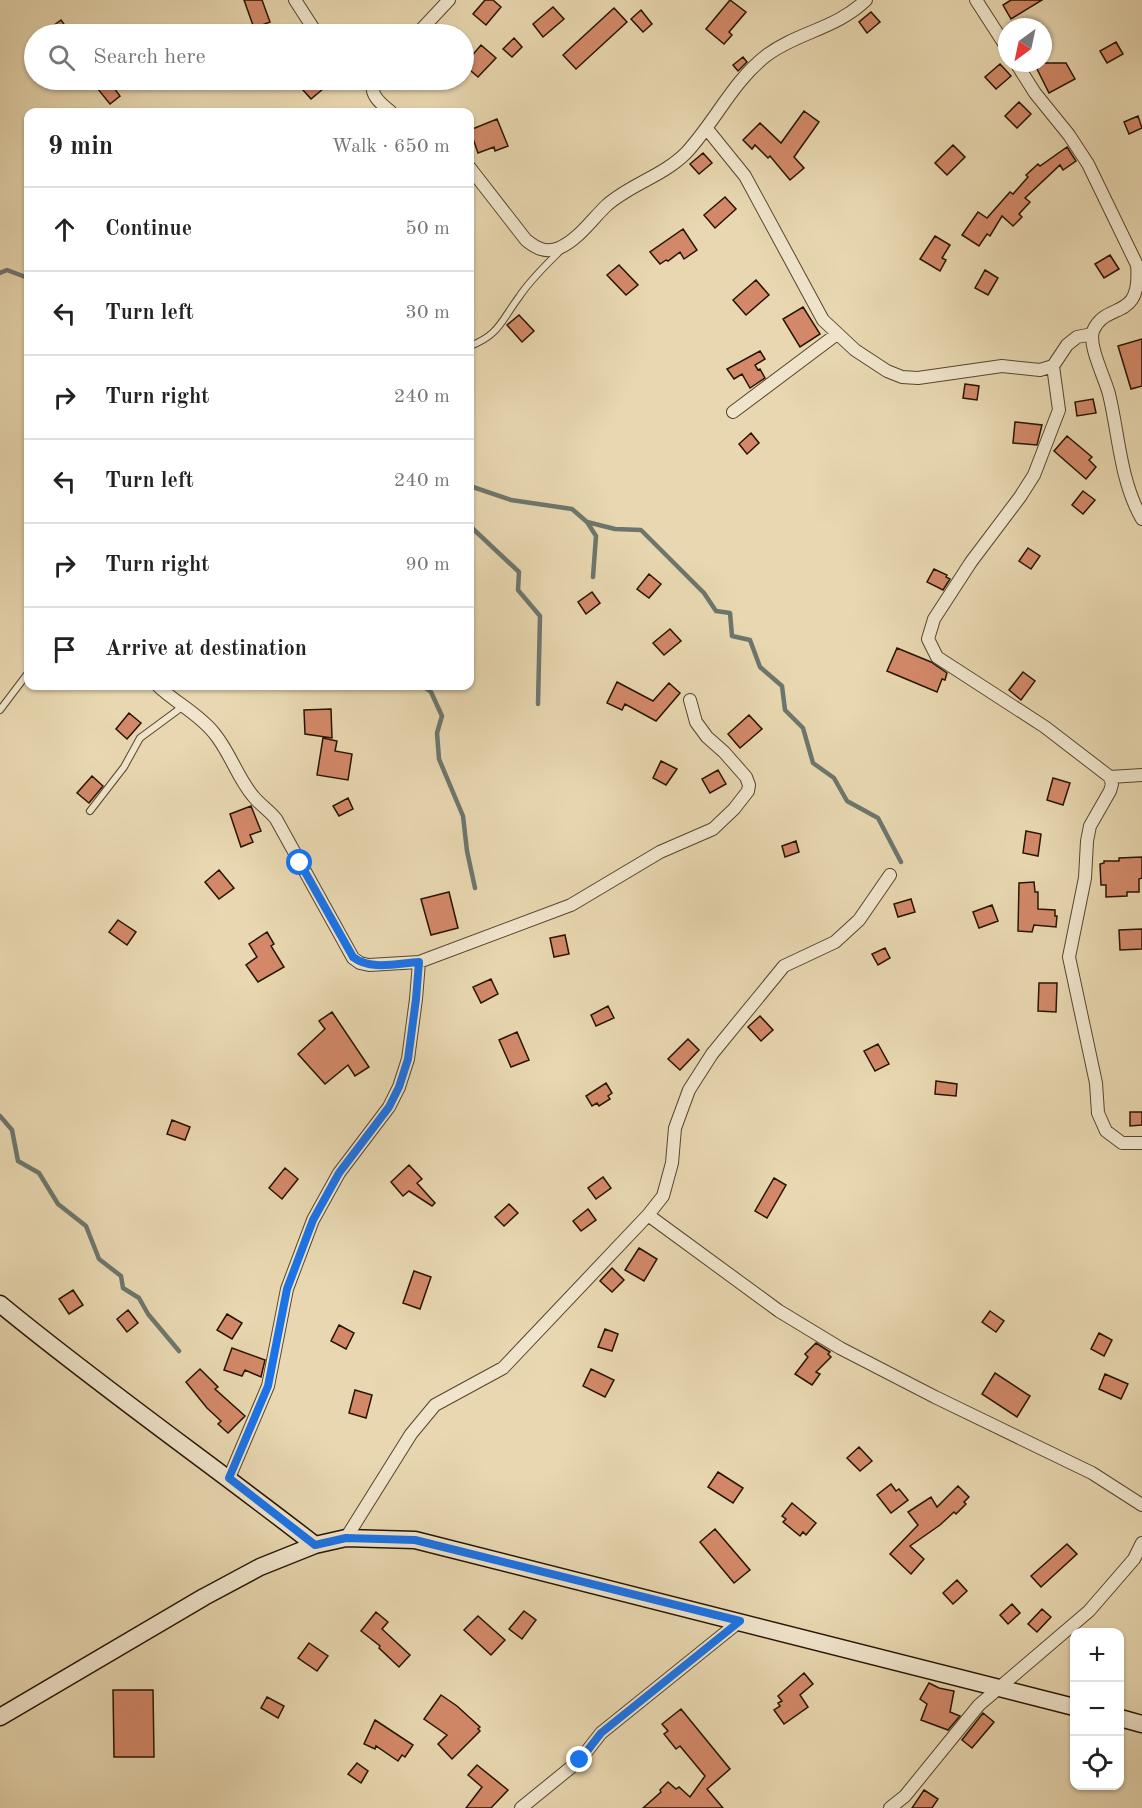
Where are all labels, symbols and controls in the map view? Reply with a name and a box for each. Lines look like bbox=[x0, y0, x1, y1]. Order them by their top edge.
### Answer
north arrow bbox=[998, 18, 1052, 72]
search box bbox=[24, 24, 474, 90]
icon: search bbox=[45, 41, 78, 74]
text: Search here bbox=[93, 46, 206, 68]
text: 9 min bbox=[48, 134, 113, 160]
text: Walk · 650 m bbox=[331, 137, 450, 157]
icon: ahead bbox=[48, 213, 81, 246]
text: Continue bbox=[105, 218, 192, 240]
text: 50 m bbox=[405, 219, 450, 239]
icon: left bbox=[48, 297, 81, 330]
text: Turn left bbox=[105, 302, 194, 324]
text: 30 m bbox=[405, 303, 450, 323]
icon: right bbox=[48, 381, 81, 414]
text: Turn right bbox=[105, 386, 209, 408]
text: 240 m bbox=[394, 387, 450, 407]
icon: left bbox=[48, 465, 81, 498]
text: Turn left bbox=[105, 470, 194, 492]
text: 240 m bbox=[394, 471, 450, 491]
icon: right bbox=[48, 549, 81, 582]
text: Turn right bbox=[105, 554, 209, 576]
text: 90 m bbox=[405, 555, 450, 575]
icon: arrive bbox=[48, 633, 81, 666]
text: Arrive at destination bbox=[105, 638, 307, 660]
route start bbox=[286, 849, 312, 875]
map controls bbox=[1070, 1628, 1124, 1790]
button: + bbox=[1070, 1628, 1124, 1682]
button: − bbox=[1070, 1682, 1124, 1736]
button: locate bbox=[1070, 1736, 1124, 1790]
route end bbox=[566, 1746, 592, 1772]

